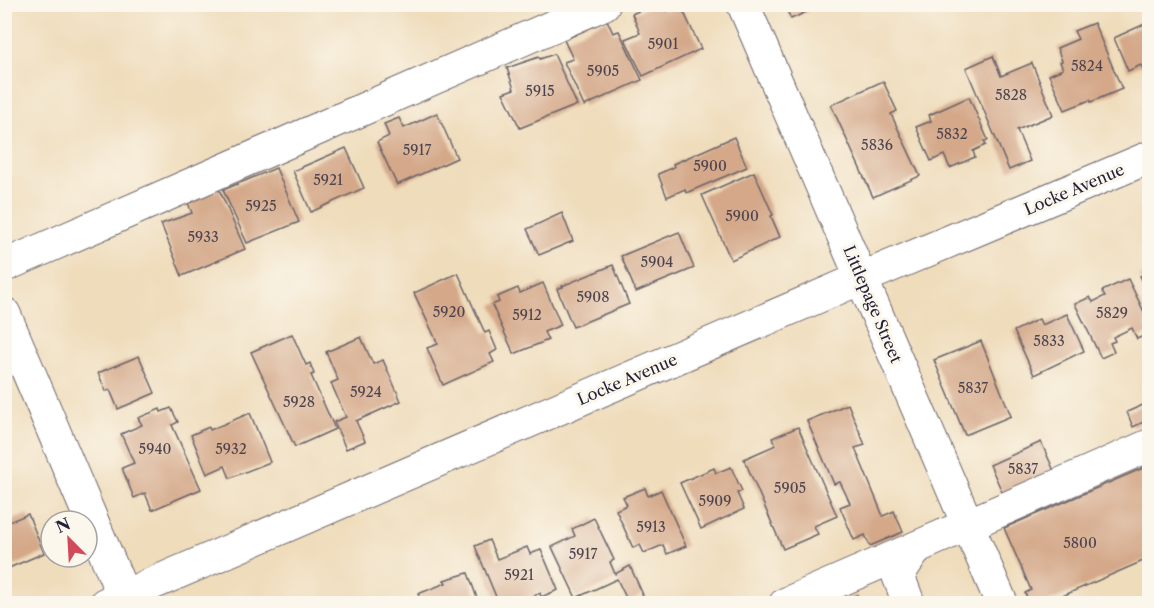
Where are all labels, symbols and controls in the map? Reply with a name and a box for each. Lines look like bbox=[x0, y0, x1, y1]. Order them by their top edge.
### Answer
house number: 5901 bbox=[648, 35, 678, 53]
house number: 5824 bbox=[1071, 57, 1103, 75]
house number: 5905 bbox=[587, 62, 619, 80]
house number: 5915 bbox=[525, 82, 555, 100]
house number: 5828 bbox=[995, 86, 1027, 104]
house number: 5832 bbox=[936, 125, 968, 143]
house number: 5836 bbox=[861, 136, 893, 154]
house number: 5917 bbox=[403, 141, 431, 159]
house number: 5900 bbox=[693, 157, 727, 175]
street label: Locke Avenue bbox=[1021, 159, 1127, 219]
house number: 5921 bbox=[313, 171, 343, 189]
house number: 5925 bbox=[245, 197, 277, 215]
house number: 5900 bbox=[725, 207, 759, 225]
house number: 5933 bbox=[187, 228, 219, 246]
street label: Littlepage Street bbox=[839, 242, 907, 366]
house number: 5904 bbox=[641, 253, 673, 271]
house number: 5908 bbox=[577, 288, 609, 306]
house number: 5920 bbox=[433, 303, 465, 321]
house number: 5829 bbox=[1096, 304, 1128, 322]
house number: 5912 bbox=[512, 306, 542, 324]
house number: 5833 bbox=[1033, 332, 1065, 350]
street label: Locke Avenue bbox=[574, 349, 680, 409]
house number: 5837 bbox=[958, 379, 988, 397]
house number: 5924 bbox=[350, 383, 382, 401]
house number: 5928 bbox=[283, 393, 315, 411]
house number: 5940 bbox=[139, 440, 172, 458]
house number: 5932 bbox=[215, 440, 247, 458]
house number: 5837 bbox=[1008, 460, 1038, 478]
house number: 5905 bbox=[774, 479, 806, 497]
house number: 5909 bbox=[699, 492, 731, 510]
north arrow bbox=[39, 509, 99, 569]
text: N bbox=[52, 513, 73, 537]
house number: 5913 bbox=[636, 518, 666, 536]
house number: 5800 bbox=[1063, 534, 1097, 552]
house number: 5917 bbox=[569, 545, 597, 563]
house number: 5921 bbox=[504, 566, 534, 584]

